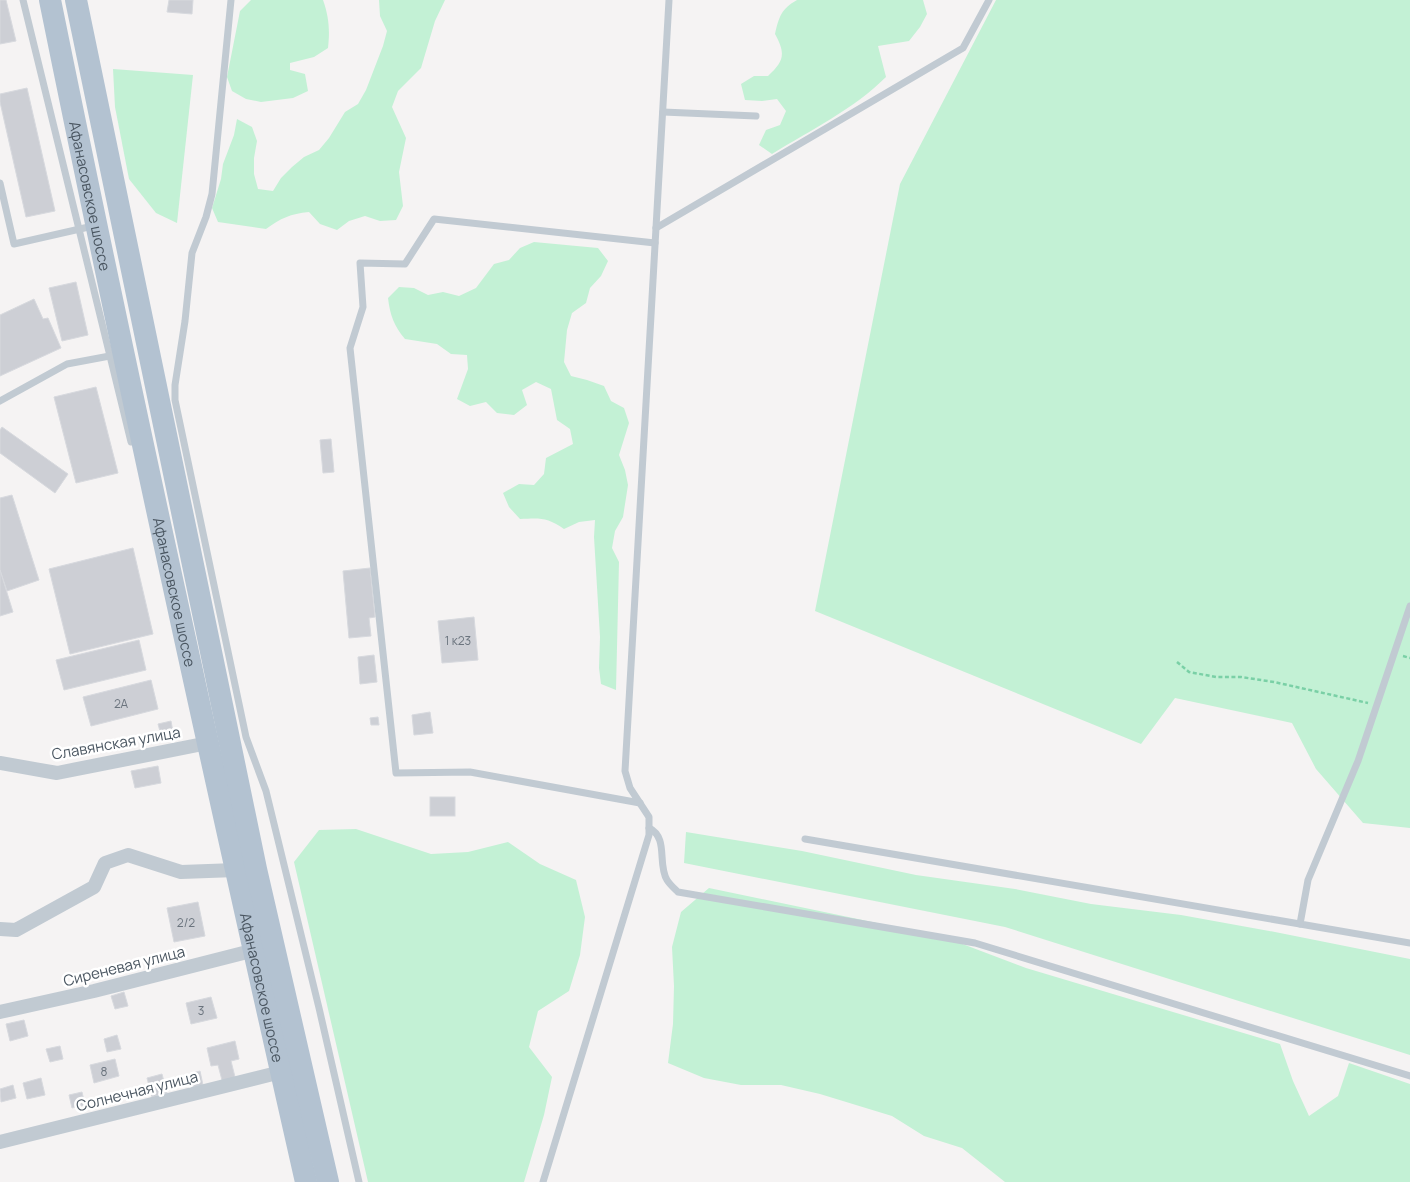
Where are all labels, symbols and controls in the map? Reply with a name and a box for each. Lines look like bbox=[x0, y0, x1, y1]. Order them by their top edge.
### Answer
street label: Афанасовское шоссе bbox=[64, 119, 116, 273]
street label: Афанасовское шоссе bbox=[148, 515, 201, 669]
house number: 1 к23 bbox=[445, 632, 471, 649]
house number: 2А bbox=[114, 695, 128, 712]
street label: Славянская улица bbox=[50, 721, 182, 765]
street label: Афанасовское шоссе bbox=[235, 911, 289, 1064]
house number: 2/2 bbox=[177, 914, 195, 931]
street label: Сиреневая улица bbox=[61, 941, 187, 991]
house number: 3 bbox=[198, 1002, 204, 1019]
house number: 8 bbox=[101, 1063, 108, 1080]
street label: Солнечная улица bbox=[74, 1066, 200, 1116]

